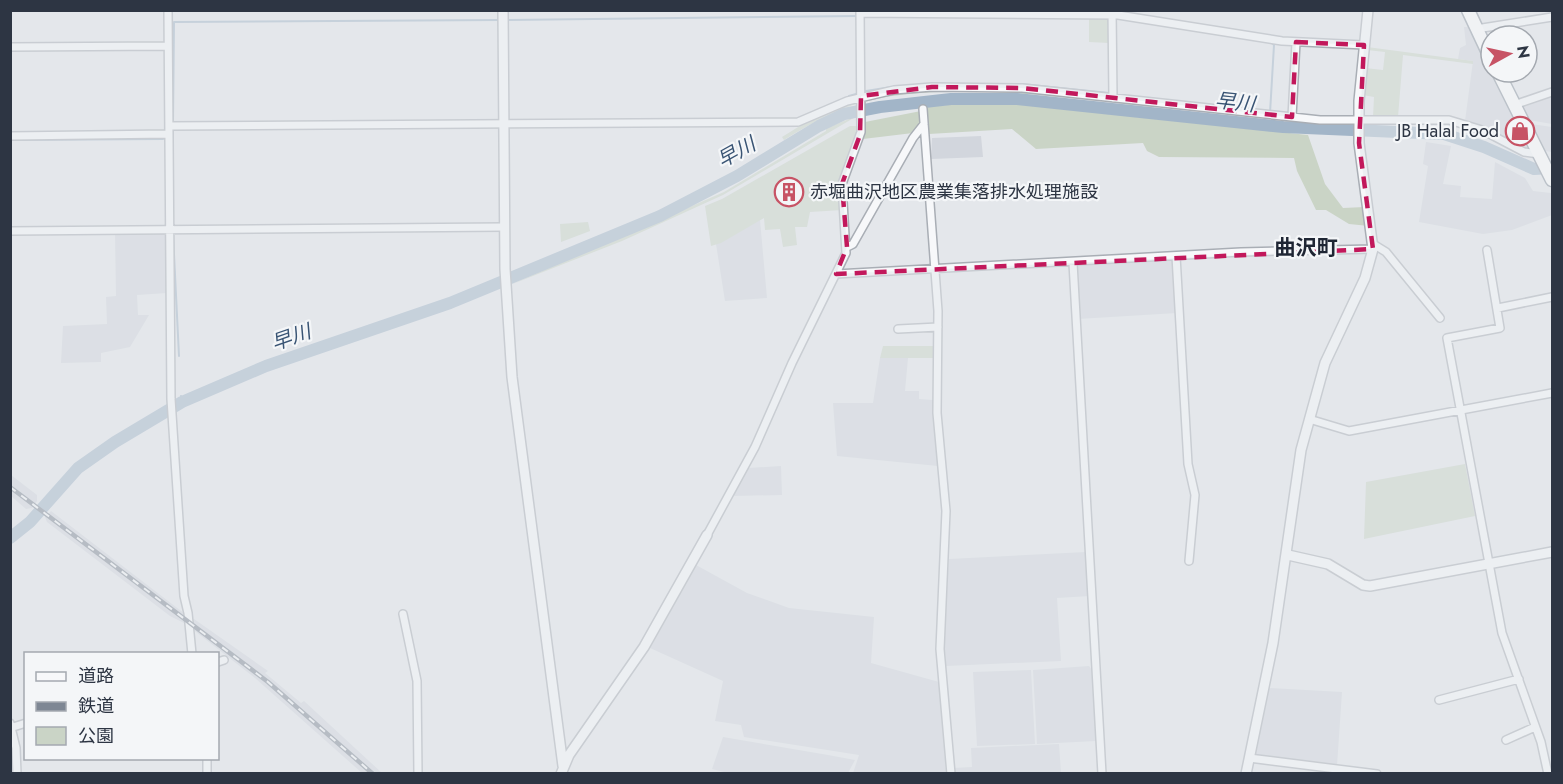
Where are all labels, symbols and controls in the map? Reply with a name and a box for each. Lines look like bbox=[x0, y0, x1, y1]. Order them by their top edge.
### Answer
north arrow bbox=[1479, 24, 1539, 84]
text: N bbox=[1511, 44, 1536, 60]
water label: 早川 bbox=[1214, 86, 1258, 119]
shop icon: JB Halal Food bbox=[1504, 115, 1536, 147]
place label: JB Halal Food bbox=[1395, 118, 1499, 144]
water label: 早川 bbox=[712, 129, 763, 175]
building icon: 赤堀曲沢地区農業集落排水処理施設 bbox=[773, 176, 805, 208]
place label: 赤堀曲沢地区農業集落排水処理施設 bbox=[810, 179, 1098, 205]
district label: 曲沢町 bbox=[1275, 233, 1338, 263]
water label: 早川 bbox=[268, 317, 317, 358]
legend bbox=[24, 652, 219, 760]
text: 道路 bbox=[78, 663, 114, 689]
text: 鉄道 bbox=[78, 693, 114, 719]
text: 公園 bbox=[78, 723, 114, 749]

